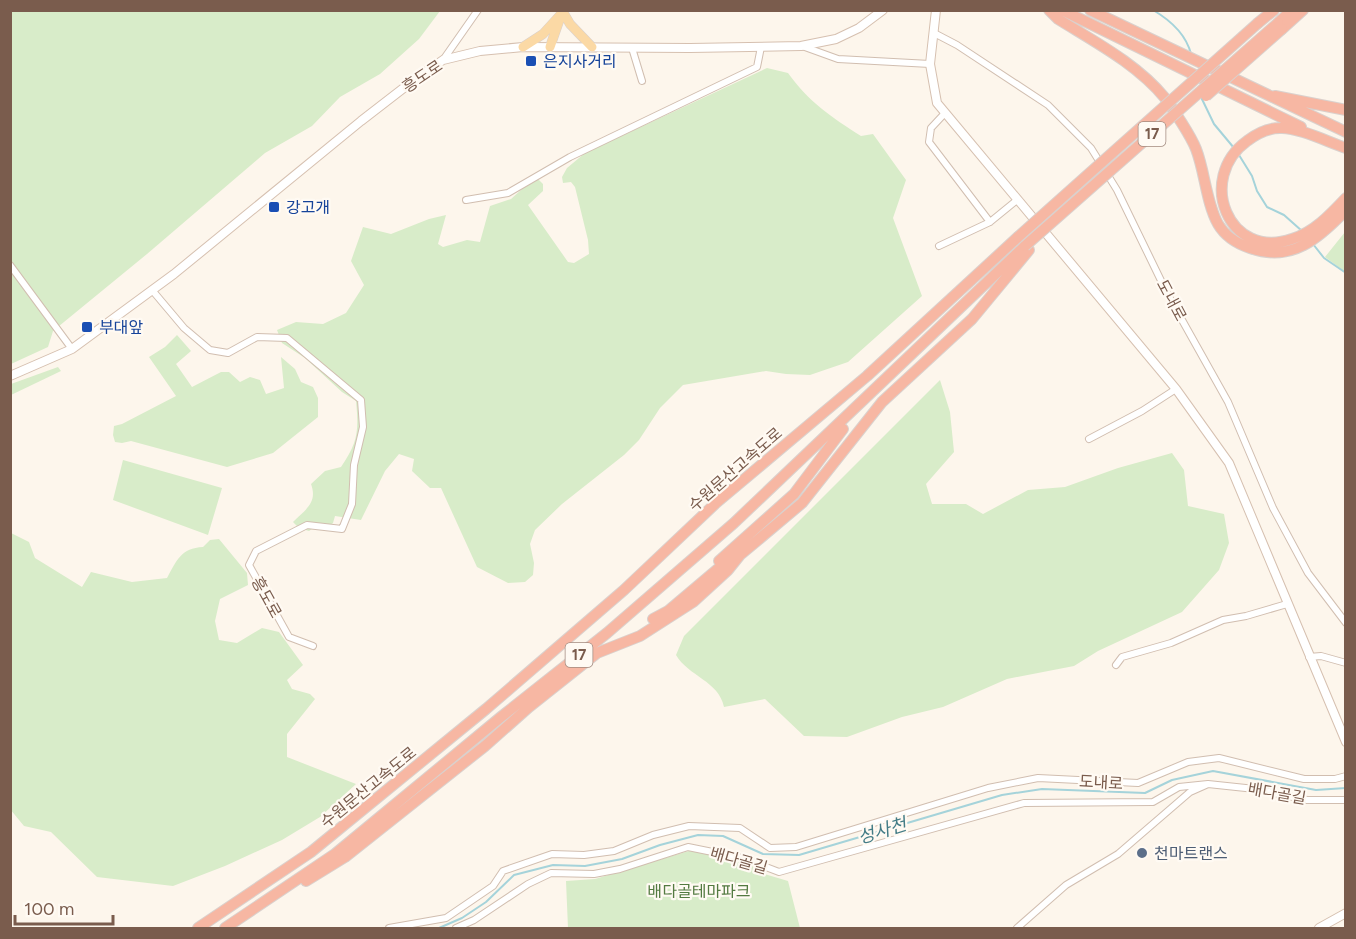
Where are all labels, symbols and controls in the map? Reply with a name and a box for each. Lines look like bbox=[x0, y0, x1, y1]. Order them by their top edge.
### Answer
place label: 은지사거리 bbox=[543, 52, 617, 71]
marker: 은지사거리 bbox=[524, 54, 538, 68]
street label: 흥도로 bbox=[399, 56, 446, 97]
road number: 17 bbox=[1138, 122, 1166, 146]
place label: 강고개 bbox=[286, 198, 330, 217]
marker: 강고개 bbox=[267, 200, 281, 214]
street label: 도내로 bbox=[1153, 276, 1190, 324]
place label: 부대앞 bbox=[99, 318, 143, 337]
marker: 부대앞 bbox=[80, 320, 94, 334]
street label: 수원문산고속도로 bbox=[685, 423, 786, 515]
street label: 흥도로 bbox=[248, 573, 286, 621]
road number: 17 bbox=[566, 643, 592, 667]
street label: 수원문산고속도로 bbox=[317, 743, 420, 832]
street label: 도내로 bbox=[1078, 772, 1124, 793]
street label: 배다골길 bbox=[1246, 779, 1308, 808]
water label: 성사천 bbox=[855, 813, 911, 849]
street label: 배다골길 bbox=[708, 843, 770, 878]
place label: 천마트랜스 bbox=[1154, 844, 1228, 863]
marker: 천마트랜스 bbox=[1135, 846, 1149, 860]
park label: 배다골테마파크 bbox=[647, 882, 751, 901]
scale bar bbox=[15, 888, 112, 926]
text: 100 m bbox=[24, 898, 74, 920]

